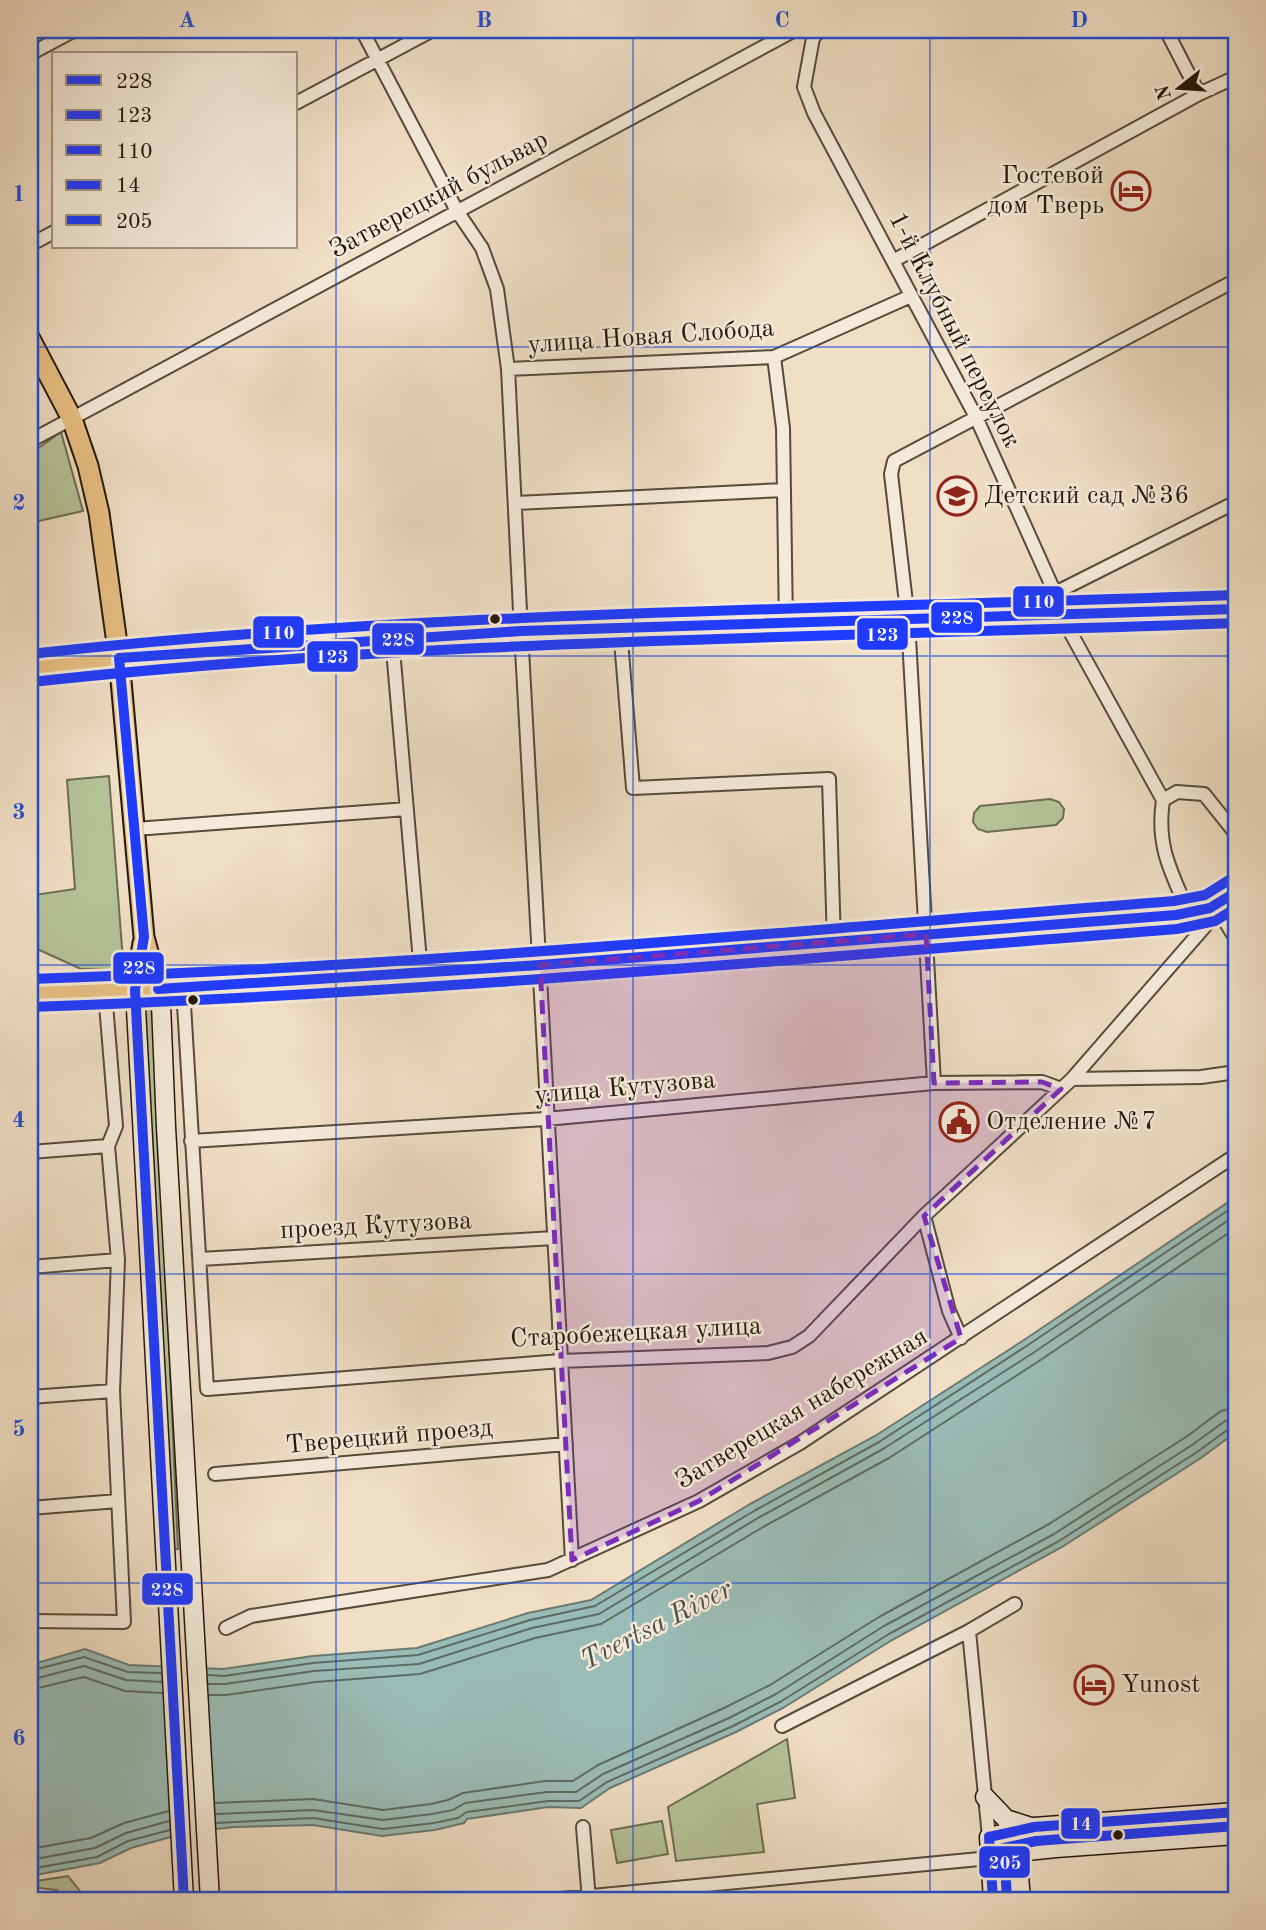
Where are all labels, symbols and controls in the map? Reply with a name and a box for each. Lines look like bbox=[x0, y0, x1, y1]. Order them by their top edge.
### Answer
text: A bbox=[178, 9, 196, 32]
text: B bbox=[476, 9, 492, 32]
text: C bbox=[774, 9, 790, 32]
text: D bbox=[1070, 9, 1088, 32]
legend bbox=[52, 52, 298, 248]
north arrow bbox=[1144, 52, 1214, 122]
text: 228 bbox=[116, 72, 153, 93]
text: N bbox=[1154, 82, 1176, 102]
text: 123 bbox=[116, 106, 153, 127]
street label: Затверецкий бульвар bbox=[326, 126, 552, 264]
text: 110 bbox=[116, 142, 153, 163]
place label: Гостевой дом Тверь bbox=[988, 163, 1104, 219]
hotel icon: Гостевой дом Тверь bbox=[1110, 170, 1152, 212]
text: 14 bbox=[116, 176, 140, 197]
text: 1 bbox=[12, 183, 26, 206]
street label: 1-й Клубный переулок bbox=[883, 208, 1025, 452]
text: 205 bbox=[116, 212, 153, 233]
street label: улица Новая Слобода bbox=[527, 315, 775, 359]
school or university icon: Детский сад №36 bbox=[936, 475, 978, 517]
place label: Детский сад №36 bbox=[984, 483, 1189, 509]
text: 2 bbox=[12, 492, 26, 515]
line badge: 110 bbox=[1012, 585, 1065, 618]
text: 110 bbox=[1021, 594, 1055, 613]
line badge: 228 bbox=[930, 601, 983, 634]
text: 228 bbox=[940, 610, 974, 629]
unlabelled marker bbox=[488, 612, 502, 626]
line badge: 110 bbox=[252, 615, 305, 649]
line badge: 123 bbox=[856, 617, 909, 651]
line badge: 228 bbox=[371, 622, 425, 656]
text: 110 bbox=[261, 625, 295, 644]
text: 123 bbox=[865, 627, 899, 646]
text: 228 bbox=[381, 632, 415, 651]
line badge: 123 bbox=[306, 640, 359, 673]
text: 123 bbox=[315, 649, 349, 668]
text: 3 bbox=[12, 801, 26, 824]
line badge: 228 bbox=[112, 951, 165, 985]
text: 228 bbox=[122, 960, 156, 979]
unlabelled marker bbox=[186, 993, 200, 1007]
street label: улица Кутузова bbox=[533, 1067, 717, 1109]
public building icon: Отделение №7 bbox=[938, 1101, 980, 1143]
text: 4 bbox=[12, 1109, 26, 1132]
place label: Отделение №7 bbox=[986, 1109, 1157, 1135]
street label: проезд Кутузова bbox=[279, 1208, 473, 1244]
street label: Старобежецкая улица bbox=[510, 1313, 763, 1353]
street label: Затверецкая набережная bbox=[672, 1323, 932, 1495]
street label: Тверецкий проезд bbox=[284, 1415, 494, 1459]
text: 5 bbox=[12, 1418, 26, 1441]
line badge: 228 bbox=[141, 1572, 194, 1606]
water label: Tvertsa River bbox=[577, 1575, 738, 1676]
text: 228 bbox=[150, 1582, 184, 1601]
hotel icon: Yunost bbox=[1073, 1664, 1115, 1706]
place label: Yunost bbox=[1121, 1672, 1200, 1698]
text: 6 bbox=[12, 1727, 26, 1750]
line badge: 14 bbox=[1060, 1807, 1101, 1840]
text: 14 bbox=[1070, 1816, 1092, 1835]
unlabelled marker bbox=[1111, 1828, 1125, 1842]
line badge: 205 bbox=[978, 1845, 1031, 1879]
text: 205 bbox=[988, 1855, 1022, 1874]

